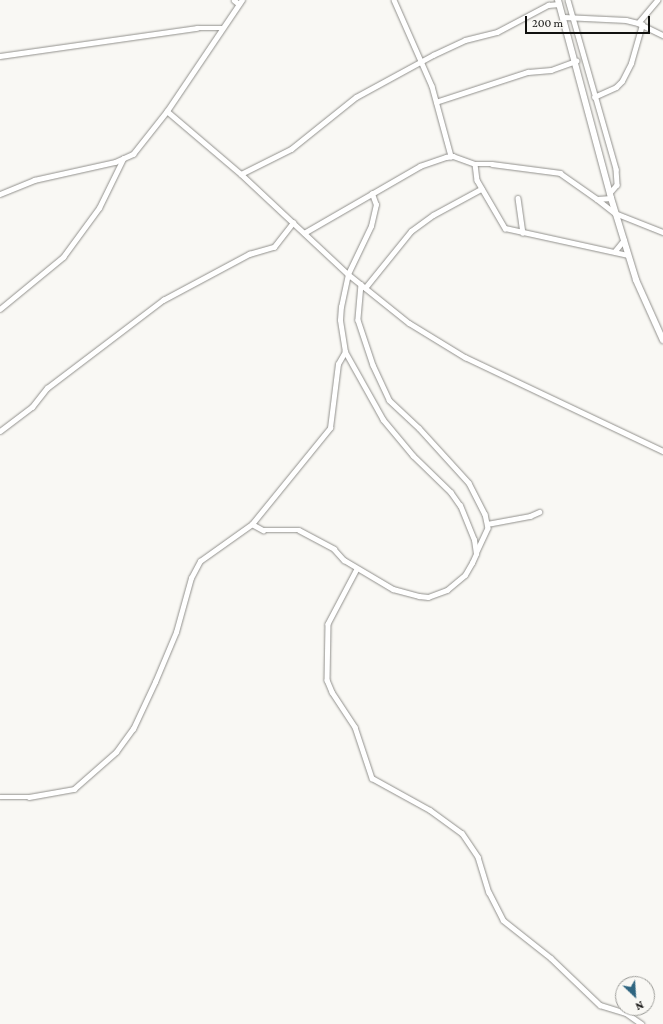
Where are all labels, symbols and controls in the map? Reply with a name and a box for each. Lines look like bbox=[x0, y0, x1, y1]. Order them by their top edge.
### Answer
scale bar bbox=[527, 8, 652, 34]
text: 200 m bbox=[532, 16, 563, 30]
north arrow bbox=[615, 976, 655, 1016]
text: N bbox=[634, 999, 646, 1013]

